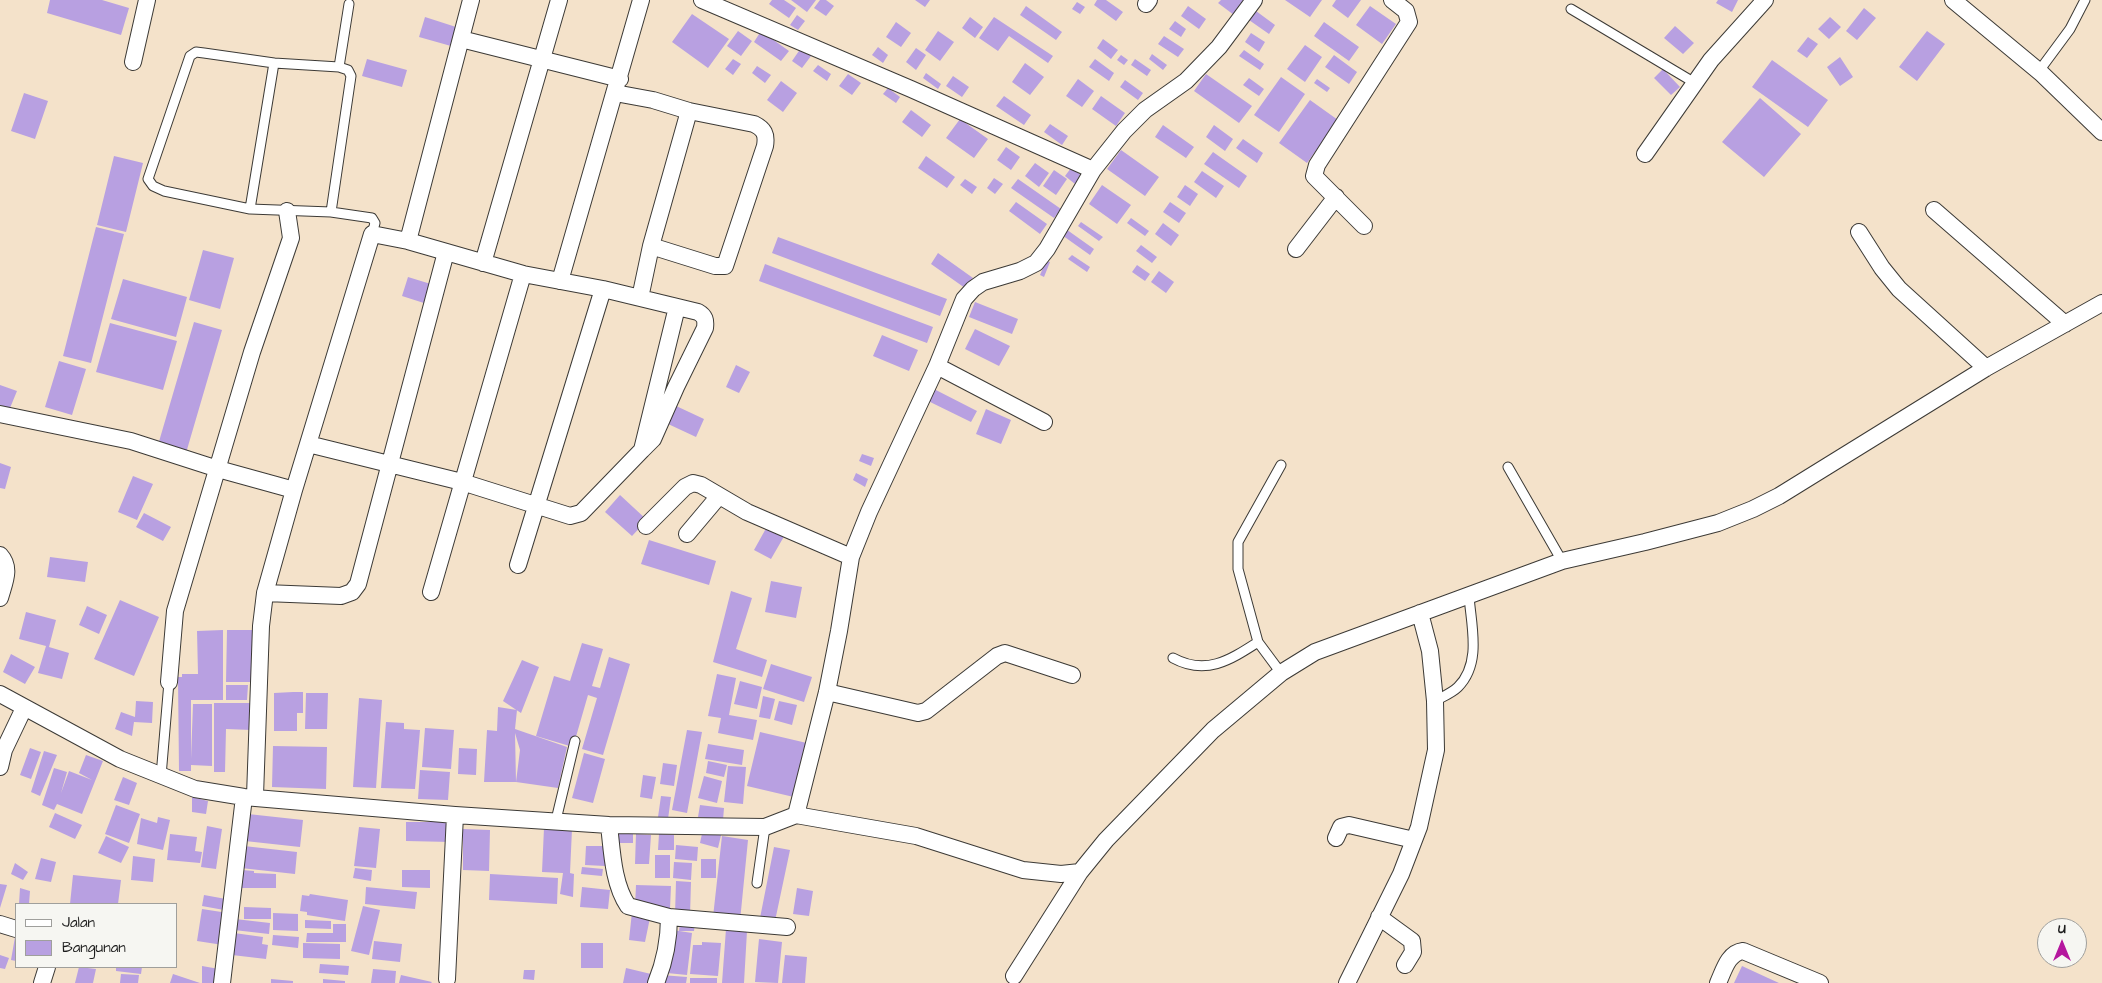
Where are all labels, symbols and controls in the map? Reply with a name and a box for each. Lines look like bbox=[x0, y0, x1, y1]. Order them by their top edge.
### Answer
legend bbox=[15, 903, 178, 968]
text: Jalan bbox=[62, 912, 95, 933]
north arrow bbox=[2037, 918, 2087, 968]
text: U bbox=[2058, 919, 2066, 939]
text: Bangunan bbox=[62, 937, 126, 958]

